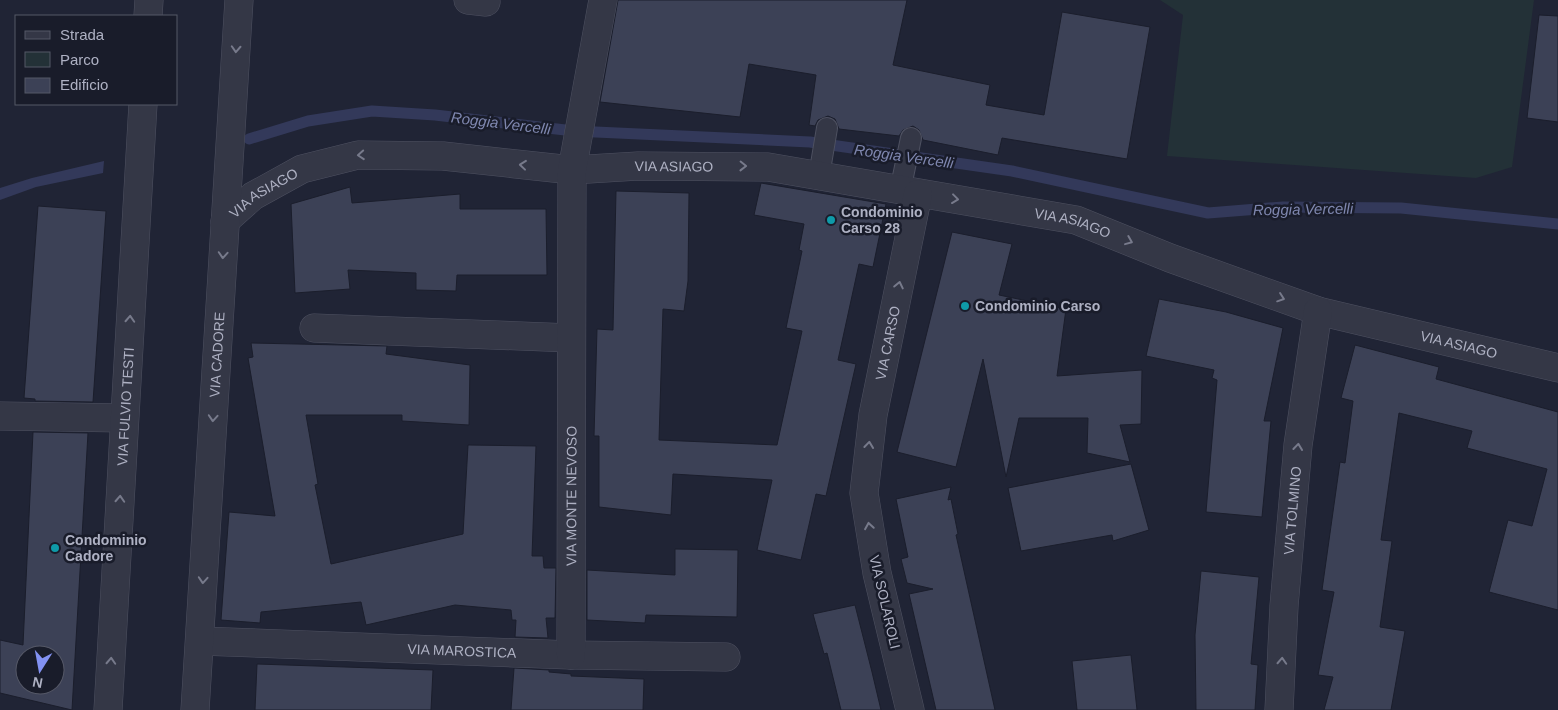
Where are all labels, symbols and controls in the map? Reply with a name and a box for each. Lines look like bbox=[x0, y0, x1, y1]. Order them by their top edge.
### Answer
legend bbox=[15, 15, 178, 105]
text: Strada bbox=[60, 26, 105, 43]
one-way arrow bbox=[231, 45, 241, 53]
text: Parco bbox=[60, 51, 99, 68]
text: Edificio bbox=[60, 76, 108, 93]
water label: Roggia Vercelli bbox=[450, 108, 552, 138]
water label: Roggia Vercelli bbox=[853, 141, 956, 171]
one-way arrow bbox=[357, 150, 365, 161]
street label: VIA ASIAGO bbox=[635, 158, 713, 175]
one-way arrow bbox=[519, 160, 527, 171]
one-way arrow bbox=[740, 161, 747, 171]
street label: VIA ASIAGO bbox=[226, 165, 301, 221]
one-way arrow bbox=[951, 193, 959, 204]
water label: Roggia Vercelli bbox=[1253, 200, 1354, 218]
place label: Condominio Carso 28 bbox=[841, 204, 923, 236]
street label: VIA ASIAGO bbox=[1033, 205, 1113, 241]
marker: Condominio Carso 28 bbox=[825, 214, 837, 226]
one-way arrow bbox=[1124, 235, 1133, 245]
one-way arrow bbox=[218, 252, 229, 260]
one-way arrow bbox=[894, 281, 904, 290]
one-way arrow bbox=[1276, 292, 1285, 302]
place label: Condominio Carso bbox=[975, 298, 1100, 314]
marker: Condominio Carso bbox=[959, 300, 971, 312]
street label: VIA CARSO bbox=[872, 304, 903, 382]
street label: VIA CADORE bbox=[206, 311, 228, 398]
one-way arrow bbox=[125, 315, 136, 323]
street label: VIA ASIAGO bbox=[1419, 328, 1499, 361]
street label: VIA FULVIO TESTI bbox=[114, 347, 137, 466]
one-way arrow bbox=[208, 414, 219, 422]
street label: VIA MONTE NEVOSO bbox=[563, 426, 579, 566]
one-way arrow bbox=[863, 441, 874, 449]
one-way arrow bbox=[1292, 443, 1303, 451]
street label: VIA TOLMINO bbox=[1280, 465, 1304, 556]
one-way arrow bbox=[114, 495, 125, 503]
one-way arrow bbox=[864, 522, 875, 530]
place label: Condominio Cadore bbox=[65, 532, 147, 564]
marker: Condominio Cadore bbox=[49, 542, 61, 554]
street label: VIA SOLAROLI bbox=[866, 554, 904, 650]
one-way arrow bbox=[198, 576, 209, 584]
street label: VIA MAROSTICA bbox=[407, 641, 517, 661]
north arrow bbox=[15, 645, 65, 695]
one-way arrow bbox=[105, 657, 116, 665]
one-way arrow bbox=[1276, 657, 1287, 665]
text: N bbox=[31, 674, 44, 692]

